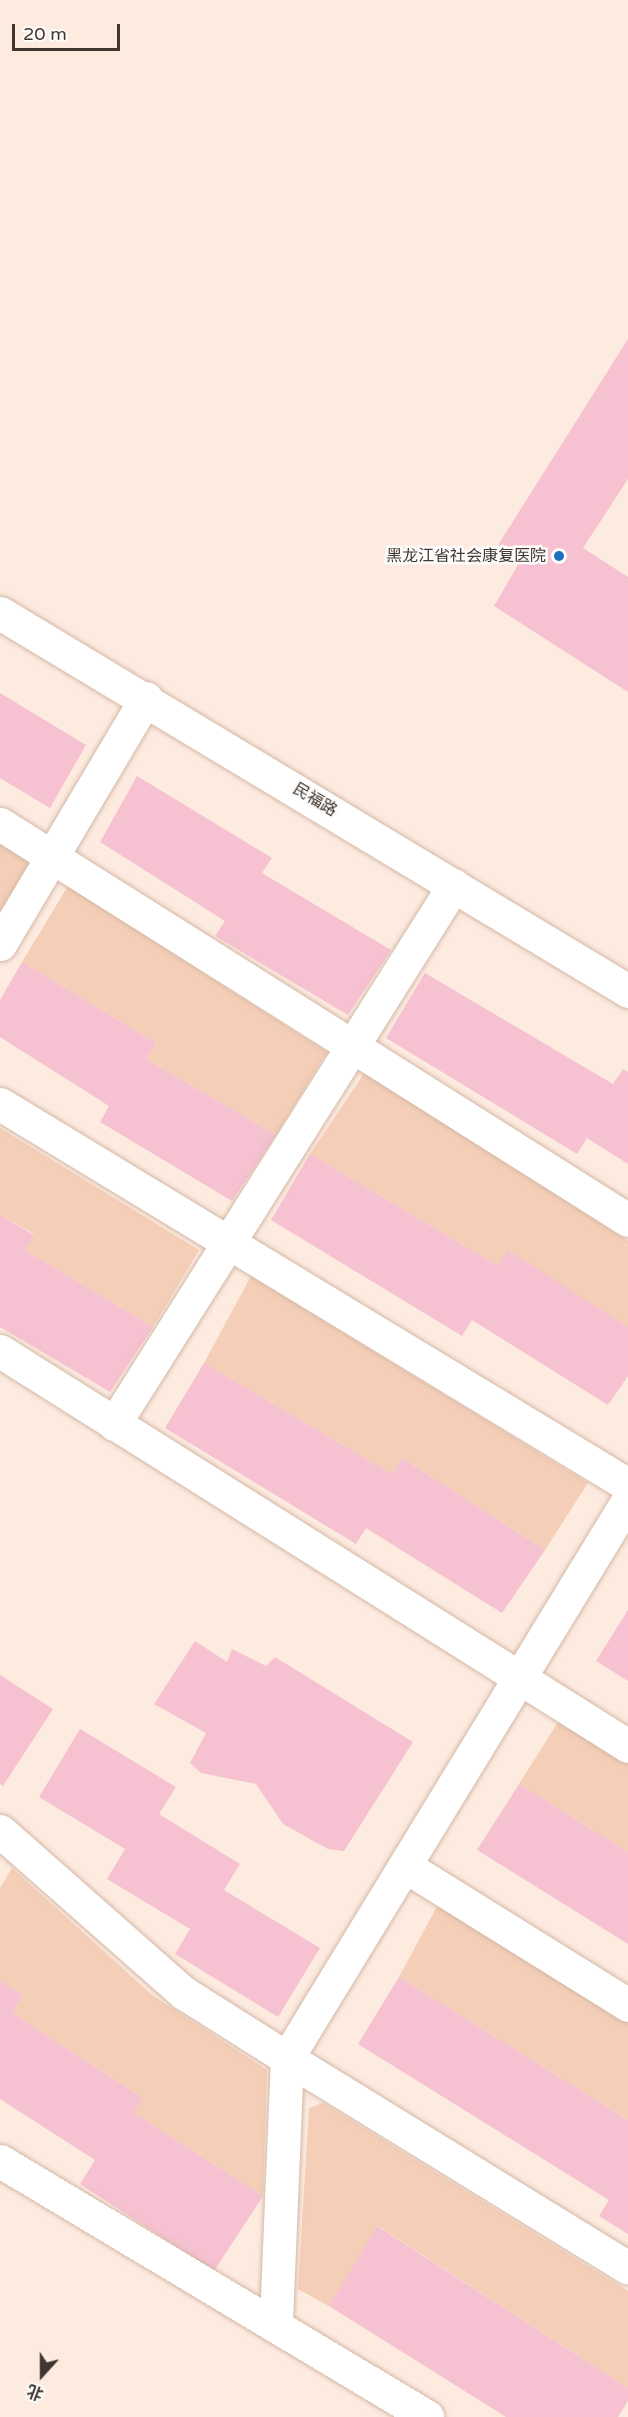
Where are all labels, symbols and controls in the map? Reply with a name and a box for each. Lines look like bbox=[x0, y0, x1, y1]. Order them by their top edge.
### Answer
scale bar bbox=[15, 12, 123, 50]
text: 20 m bbox=[23, 23, 67, 45]
place label: 黑龙江省社会康复医院 bbox=[386, 546, 546, 566]
marker: 黑龙江省社会康复医院 bbox=[550, 547, 568, 565]
street label: 民福路 bbox=[289, 779, 341, 821]
north arrow bbox=[12, 2345, 72, 2405]
text: 北 bbox=[24, 2380, 47, 2404]

